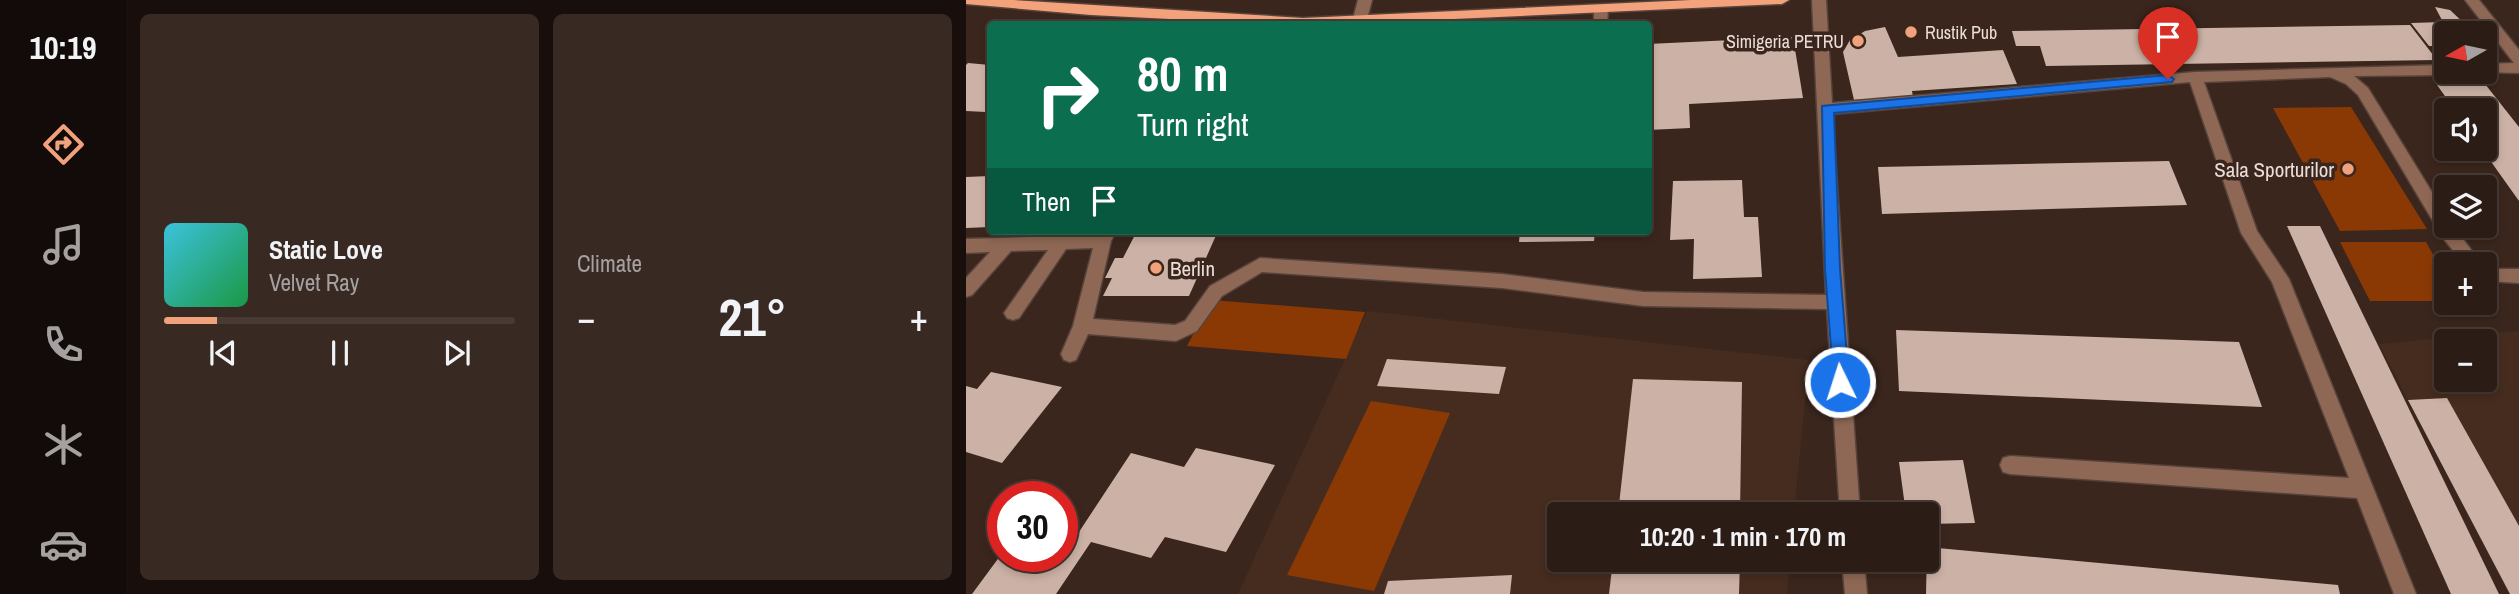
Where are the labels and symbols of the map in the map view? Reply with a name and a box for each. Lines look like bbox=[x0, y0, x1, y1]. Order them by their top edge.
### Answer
pin bbox=[2138, 7, 2198, 79]
place label: Rustik Pub bbox=[1925, 20, 1997, 45]
north arrow bbox=[2434, 21, 2497, 84]
marker: Rustik Pub bbox=[1903, 24, 1919, 40]
place label: Simigeria PETRU bbox=[1726, 29, 1844, 54]
marker: Simigeria PETRU bbox=[1850, 33, 1866, 49]
place label: Sala Sporturilor bbox=[2214, 155, 2334, 184]
marker: Sala Sporturilor bbox=[2340, 161, 2356, 177]
place label: Berlin bbox=[1170, 254, 1215, 283]
marker: Berlin bbox=[1148, 260, 1164, 276]
position arrow bbox=[1803, 345, 1877, 419]
speed limit sign: 30 bbox=[987, 481, 1078, 572]

